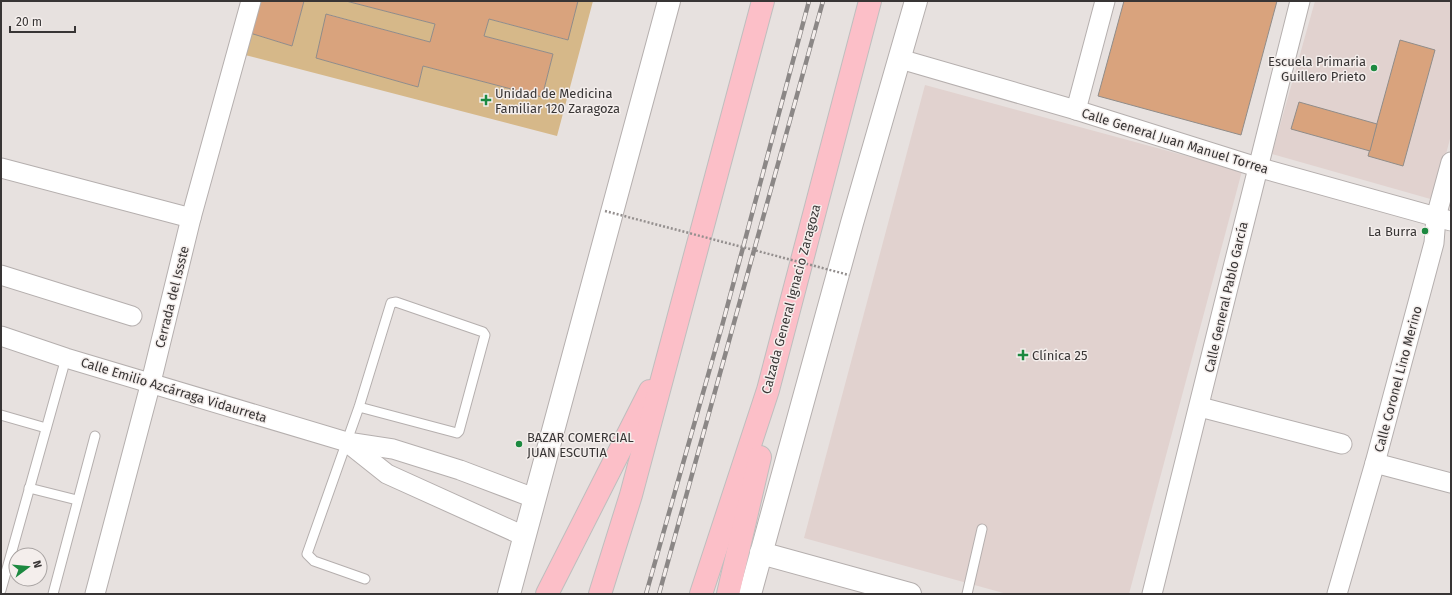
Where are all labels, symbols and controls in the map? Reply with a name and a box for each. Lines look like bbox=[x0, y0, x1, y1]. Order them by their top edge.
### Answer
scale bar bbox=[10, 8, 75, 34]
text: 20 m bbox=[16, 15, 42, 29]
place label: Escuela Primaria Guillero Prieto bbox=[1268, 54, 1366, 84]
marker: Escuela Primaria Guillero Prieto bbox=[1369, 63, 1379, 73]
place label: Unidad de Medicina Familiar 120 Zaragoza bbox=[495, 86, 620, 116]
marker: Unidad de Medicina Familiar 120 Zaragoza bbox=[480, 94, 492, 106]
street label: Calle General Juan Manuel Torrea bbox=[1080, 105, 1270, 177]
street label: Calzada General Ignacio Zaragoza bbox=[758, 203, 824, 395]
street label: Calle General Pablo García bbox=[1201, 220, 1251, 374]
place label: La Burra bbox=[1368, 224, 1417, 239]
marker: La Burra bbox=[1420, 226, 1430, 236]
street label: Cerrada del Issste bbox=[152, 244, 192, 350]
street label: Calle Coronel Lino Merino bbox=[1371, 304, 1425, 454]
place label: Clínica 25 bbox=[1032, 348, 1087, 363]
marker: Clínica 25 bbox=[1017, 349, 1029, 361]
street label: Calle Emilio Azcárraga Vidaurreta bbox=[79, 354, 269, 426]
place label: BAZAR COMERCIAL JUAN ESCUTIA bbox=[527, 430, 634, 460]
marker: BAZAR COMERCIAL JUAN ESCUTIA bbox=[514, 439, 524, 449]
north arrow bbox=[8, 547, 48, 587]
text: N bbox=[30, 559, 44, 570]

